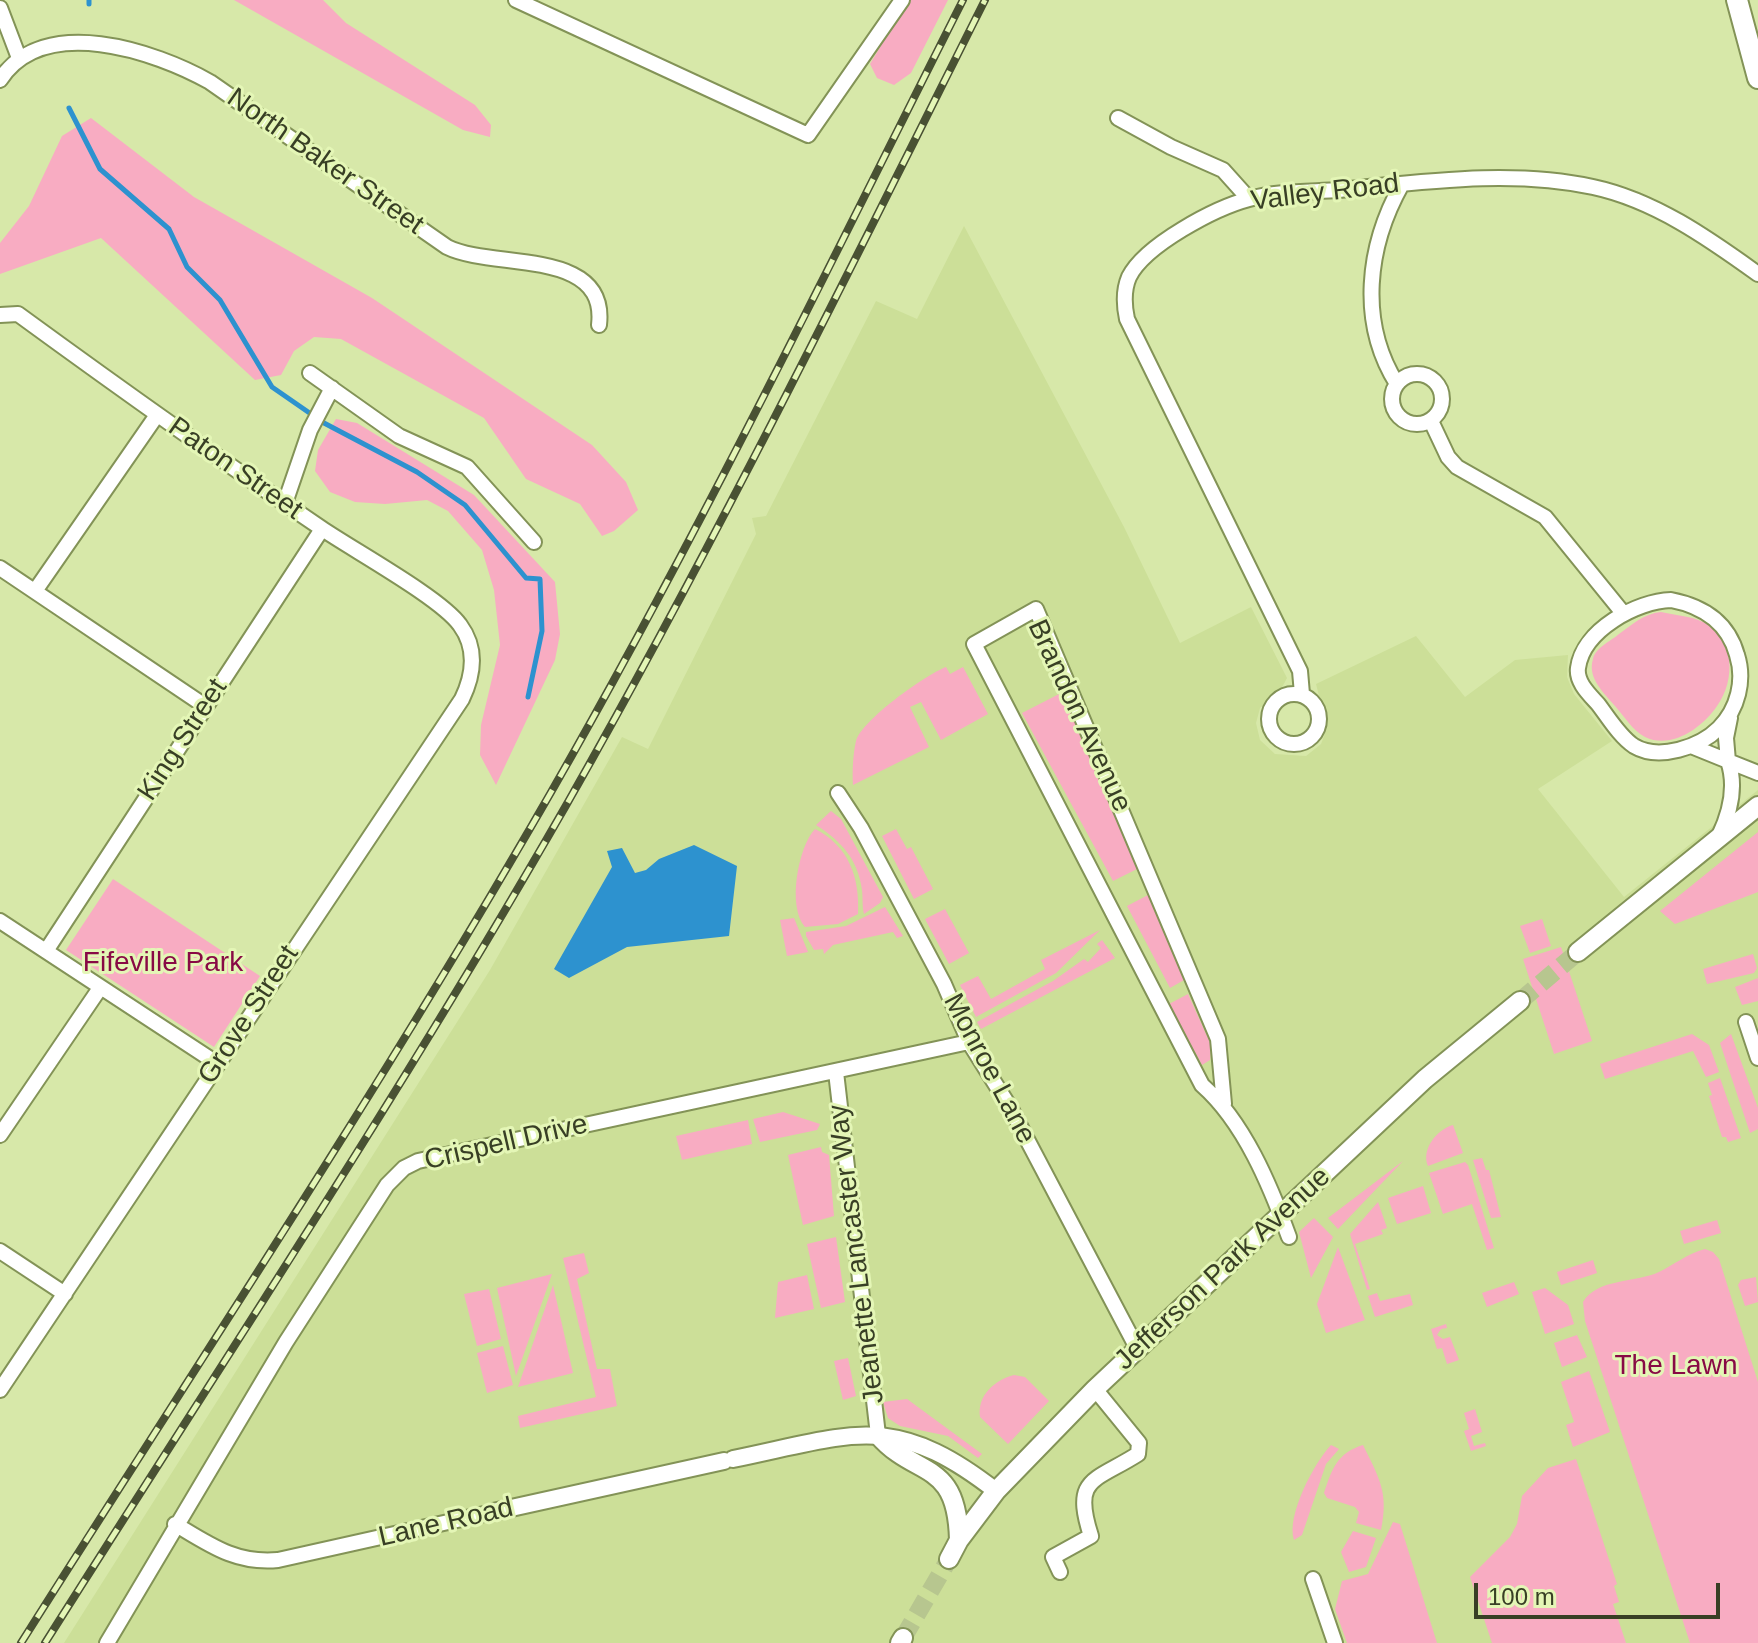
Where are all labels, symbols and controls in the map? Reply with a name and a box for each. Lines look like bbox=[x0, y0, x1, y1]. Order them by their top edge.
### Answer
street label: North Baker Street bbox=[220, 82, 430, 242]
street label: Valley Road bbox=[1249, 167, 1401, 219]
street label: Paton Street bbox=[162, 411, 308, 527]
street label: Brandon Avenue bbox=[1020, 615, 1138, 817]
street label: King Street bbox=[131, 673, 235, 807]
street label: Grove Street bbox=[192, 939, 306, 1091]
park label: Fifeville Park bbox=[83, 946, 243, 980]
street label: Monroe Lane bbox=[935, 988, 1043, 1150]
street label: Jeanette Lancaster Way bbox=[822, 1103, 892, 1405]
street label: Crispell Drive bbox=[421, 1108, 591, 1178]
street label: Jefferson Park Avenue bbox=[1108, 1160, 1338, 1378]
park label: The Lawn bbox=[1615, 1349, 1737, 1383]
street label: Lane Road bbox=[375, 1491, 517, 1555]
scale bar bbox=[1478, 1567, 1724, 1617]
text: 100 m bbox=[1488, 1583, 1555, 1610]

